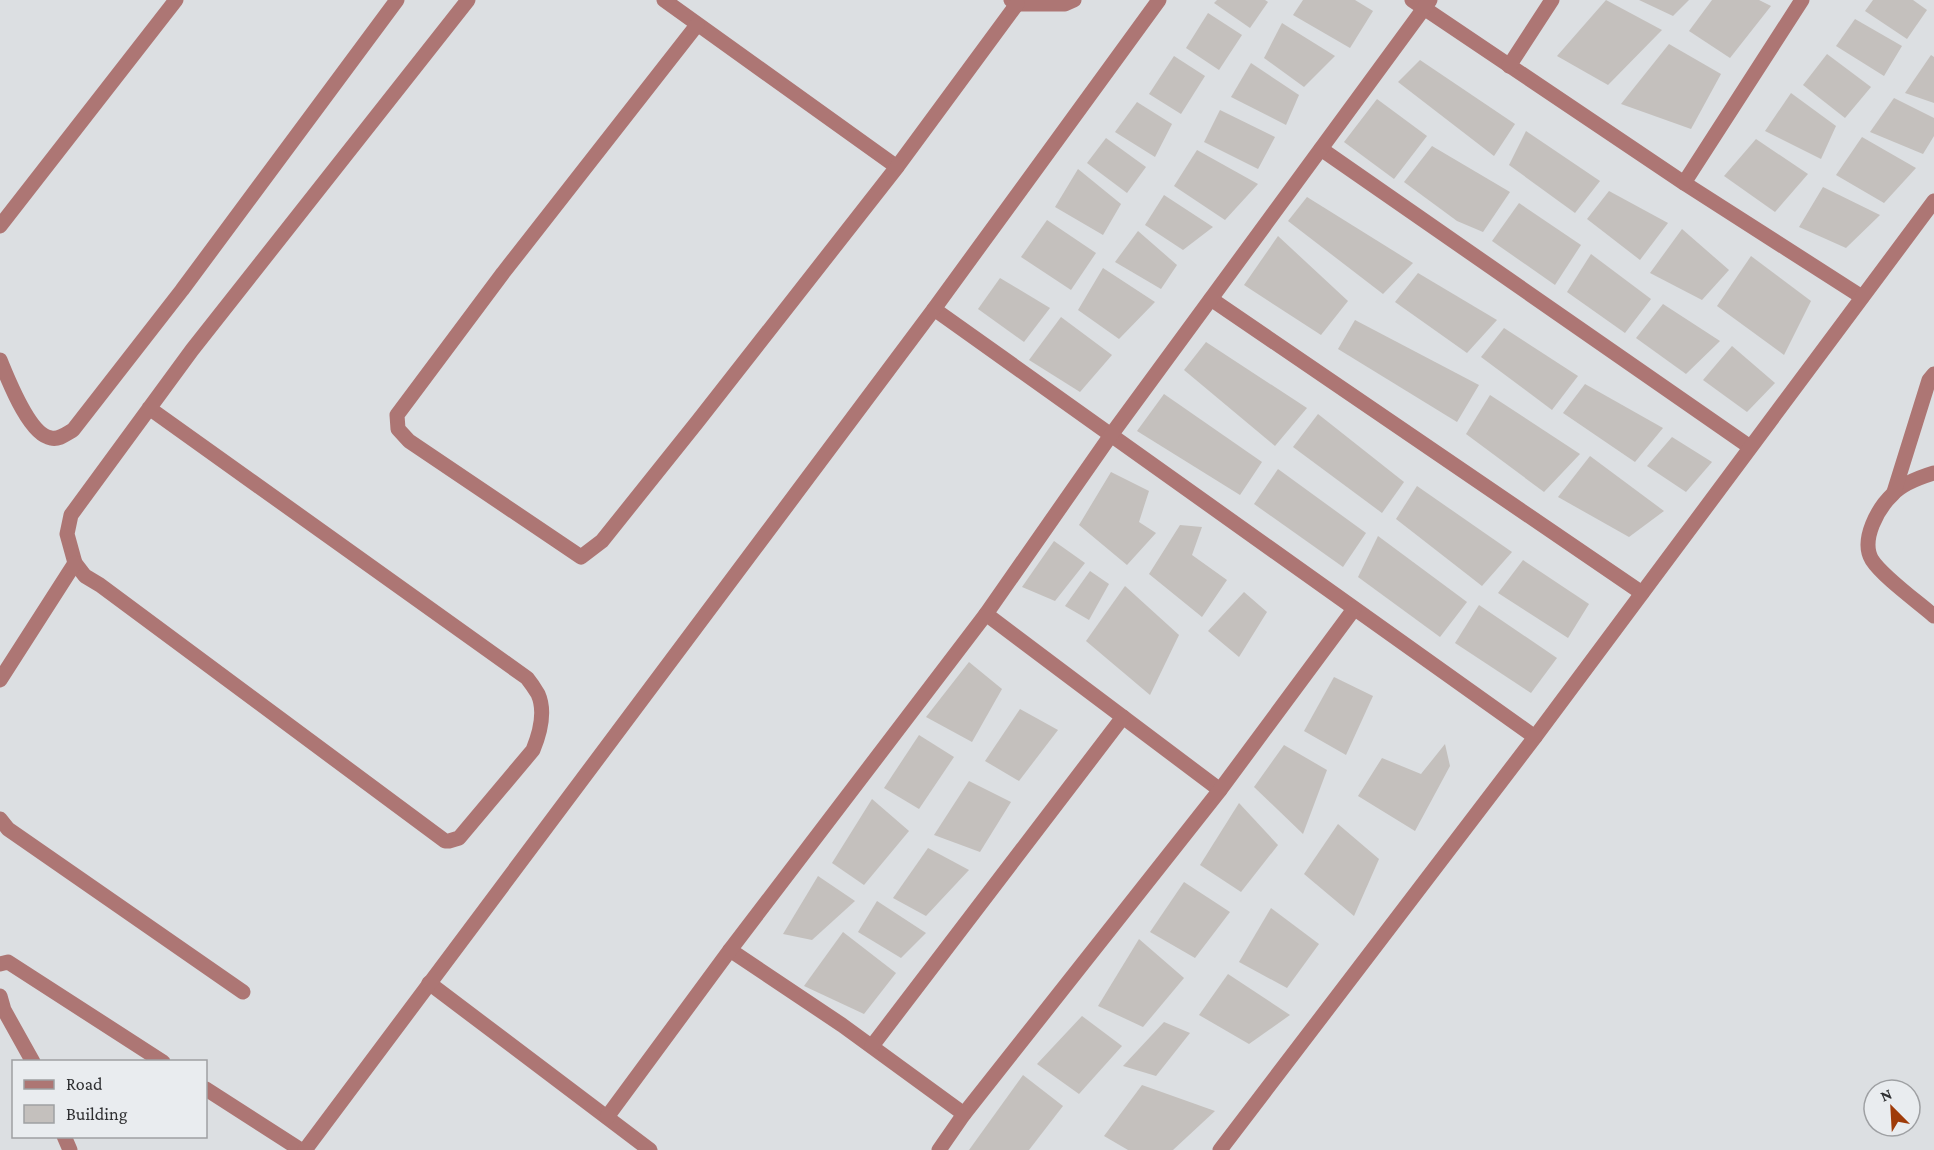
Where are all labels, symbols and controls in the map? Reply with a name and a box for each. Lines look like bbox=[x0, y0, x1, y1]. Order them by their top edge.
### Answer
legend bbox=[12, 1060, 207, 1138]
text: Road bbox=[66, 1074, 103, 1094]
north arrow bbox=[1862, 1078, 1922, 1138]
text: N bbox=[1878, 1085, 1895, 1105]
text: Building bbox=[66, 1104, 128, 1124]

